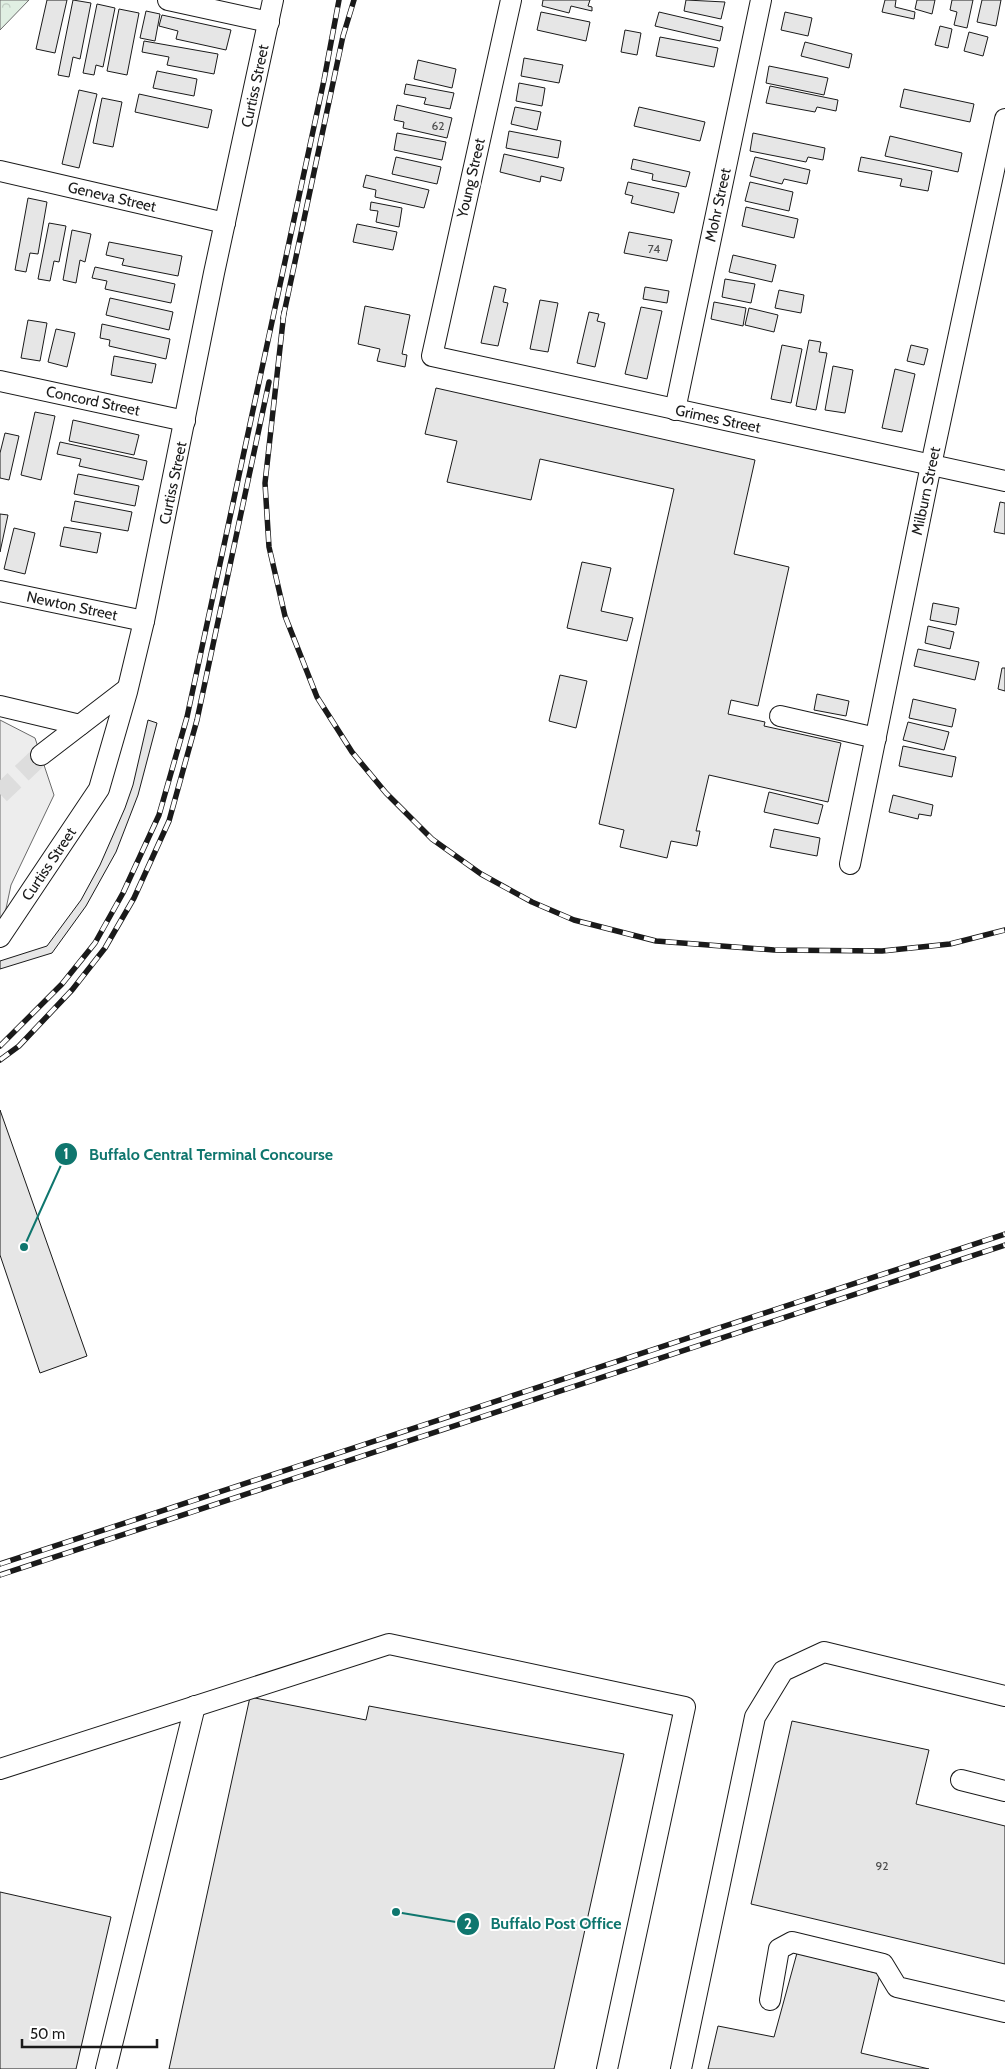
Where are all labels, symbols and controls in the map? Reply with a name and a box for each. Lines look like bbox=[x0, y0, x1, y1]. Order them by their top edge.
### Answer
street label: Curtiss Street bbox=[237, 43, 273, 129]
house number: 62 bbox=[431, 118, 445, 133]
street label: Young Street bbox=[453, 136, 489, 221]
street label: Mohr Street bbox=[701, 166, 735, 244]
street label: Geneva Street bbox=[66, 178, 158, 216]
house number: 74 bbox=[648, 241, 660, 256]
street label: Concord Street bbox=[44, 382, 142, 420]
street label: Grimes Street bbox=[674, 401, 762, 437]
street label: Curtiss Street bbox=[155, 440, 191, 526]
street label: Milburn Street bbox=[908, 445, 944, 537]
street label: Newton Street bbox=[25, 588, 119, 624]
street label: Curtiss Street bbox=[18, 824, 80, 904]
callout: Buffalo Central Terminal Concourse bbox=[54, 1139, 343, 1170]
text: 1 bbox=[63, 1145, 69, 1163]
text: Buffalo Central Terminal Concourse bbox=[89, 1145, 333, 1164]
house number: 92 bbox=[875, 1858, 889, 1873]
callout: Buffalo Post Office bbox=[456, 1908, 632, 1939]
text: Buffalo Post Office bbox=[490, 1914, 622, 1933]
text: 2 bbox=[464, 1915, 472, 1933]
scale bar bbox=[22, 2016, 158, 2048]
text: 50 m bbox=[30, 2025, 65, 2043]

